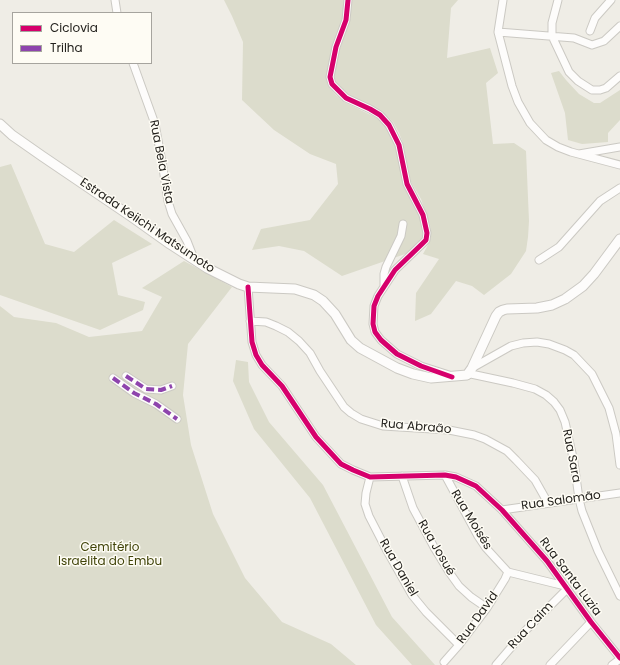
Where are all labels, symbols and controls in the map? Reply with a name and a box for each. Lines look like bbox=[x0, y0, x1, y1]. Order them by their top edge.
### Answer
legend bbox=[12, 12, 152, 64]
text: Ciclovia bbox=[50, 19, 98, 36]
text: Trilha bbox=[50, 39, 83, 56]
street label: Rua Bela Vista bbox=[146, 119, 176, 205]
street label: Estrada Keiichi Matsumoto bbox=[77, 175, 217, 277]
street label: Rua Abraão bbox=[380, 417, 452, 437]
street label: Rua Sara bbox=[559, 428, 583, 484]
street label: Rua Moisés bbox=[448, 487, 494, 553]
street label: Rua Salomão bbox=[520, 488, 602, 514]
street label: Rua Josué bbox=[414, 518, 458, 578]
street label: Rua Santa Luzia bbox=[536, 535, 604, 619]
street label: Rua Daniel bbox=[376, 537, 420, 599]
park label: Cemitério Israelita do Embu bbox=[58, 541, 162, 569]
street label: Rua David bbox=[454, 589, 502, 647]
street label: Rua Caim bbox=[506, 600, 556, 652]

